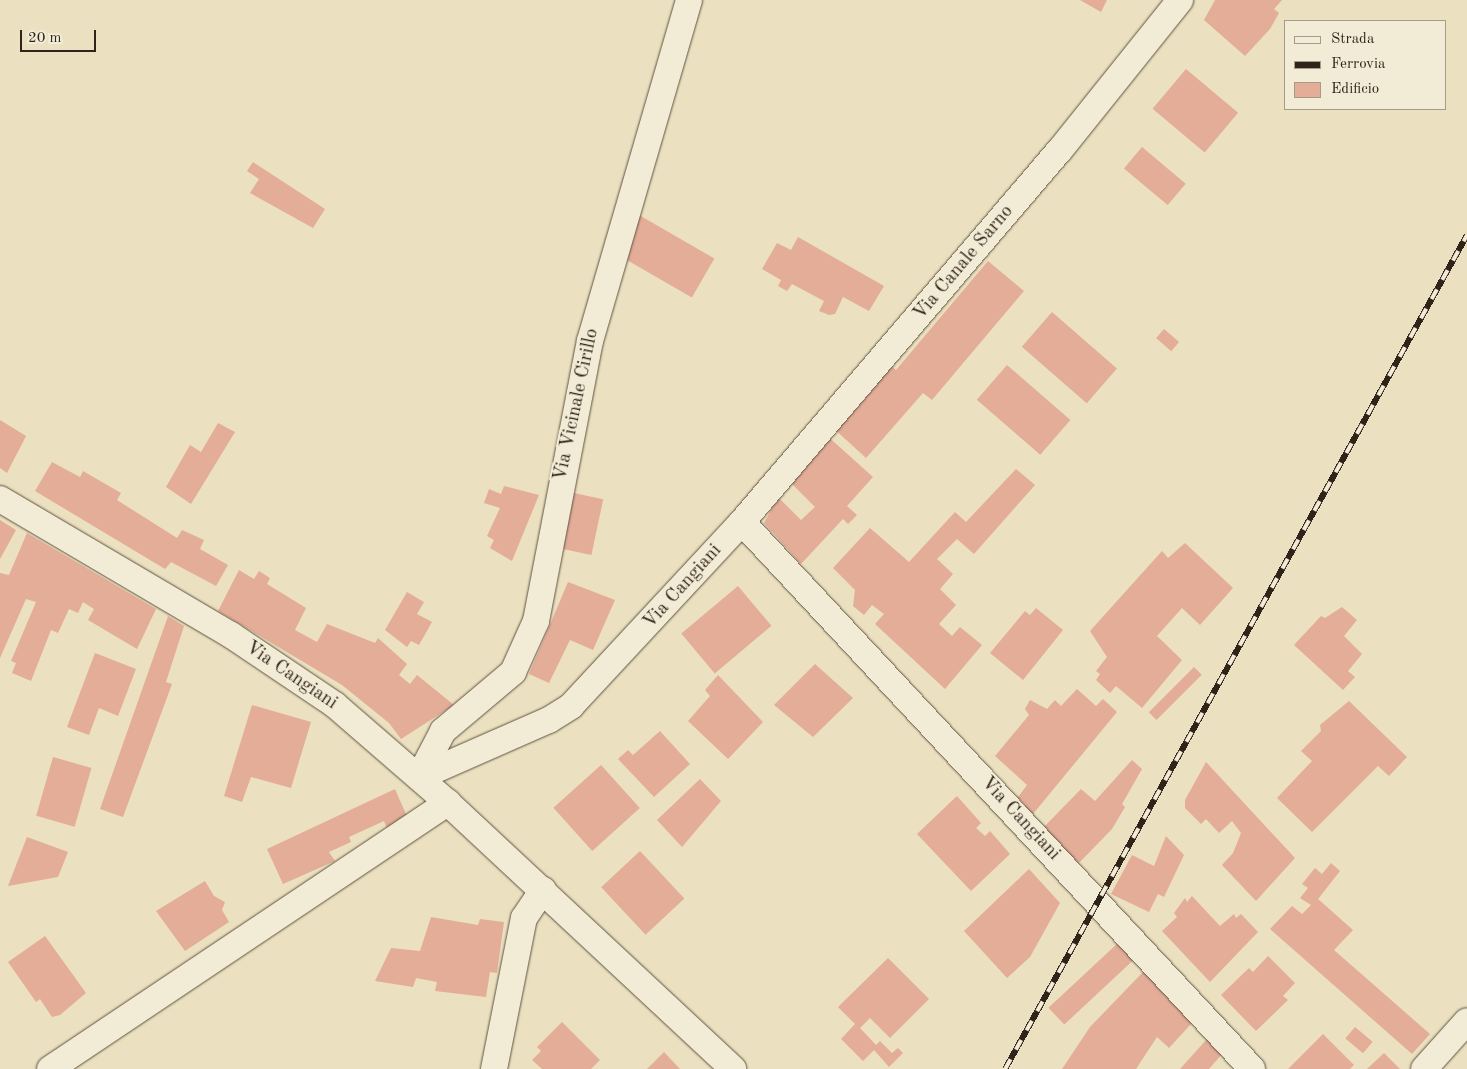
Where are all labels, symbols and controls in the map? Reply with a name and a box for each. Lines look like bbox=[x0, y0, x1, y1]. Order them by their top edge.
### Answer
scale bar bbox=[22, 20, 99, 52]
legend bbox=[1284, 20, 1447, 110]
text: 20 m bbox=[28, 31, 62, 46]
text: Strada bbox=[1331, 32, 1374, 47]
text: Ferrovia bbox=[1331, 57, 1385, 72]
text: Edificio bbox=[1331, 82, 1379, 97]
street label: Via Canale Sarno bbox=[909, 201, 1019, 325]
street label: Via Vicinale Cirillo bbox=[550, 327, 604, 483]
street label: Via Cangiani bbox=[639, 540, 727, 634]
street label: Via Cangiani bbox=[241, 637, 341, 715]
street label: Via Cangiani bbox=[975, 772, 1065, 866]

